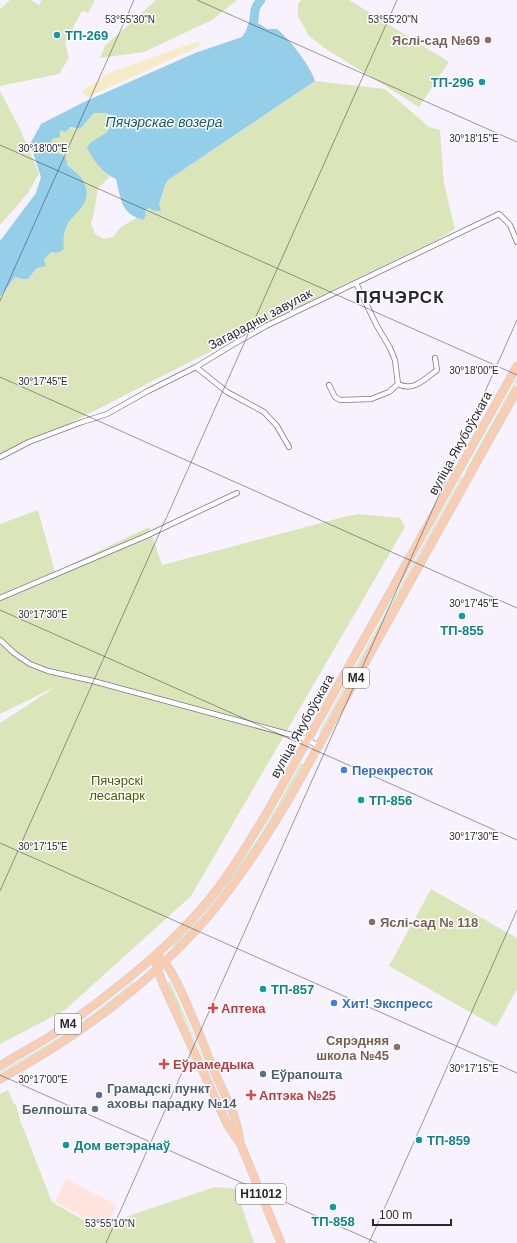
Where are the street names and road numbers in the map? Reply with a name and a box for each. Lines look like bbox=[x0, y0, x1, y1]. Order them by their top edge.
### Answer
street label: Загарадны завулак bbox=[205, 285, 315, 353]
street label: вуліца Якубоўскага bbox=[425, 388, 495, 497]
road number: М4 bbox=[343, 668, 369, 688]
street label: вуліца Якубоўскага bbox=[267, 671, 337, 780]
road number: М4 bbox=[55, 1014, 81, 1034]
road number: Н11012 bbox=[236, 1184, 286, 1204]

